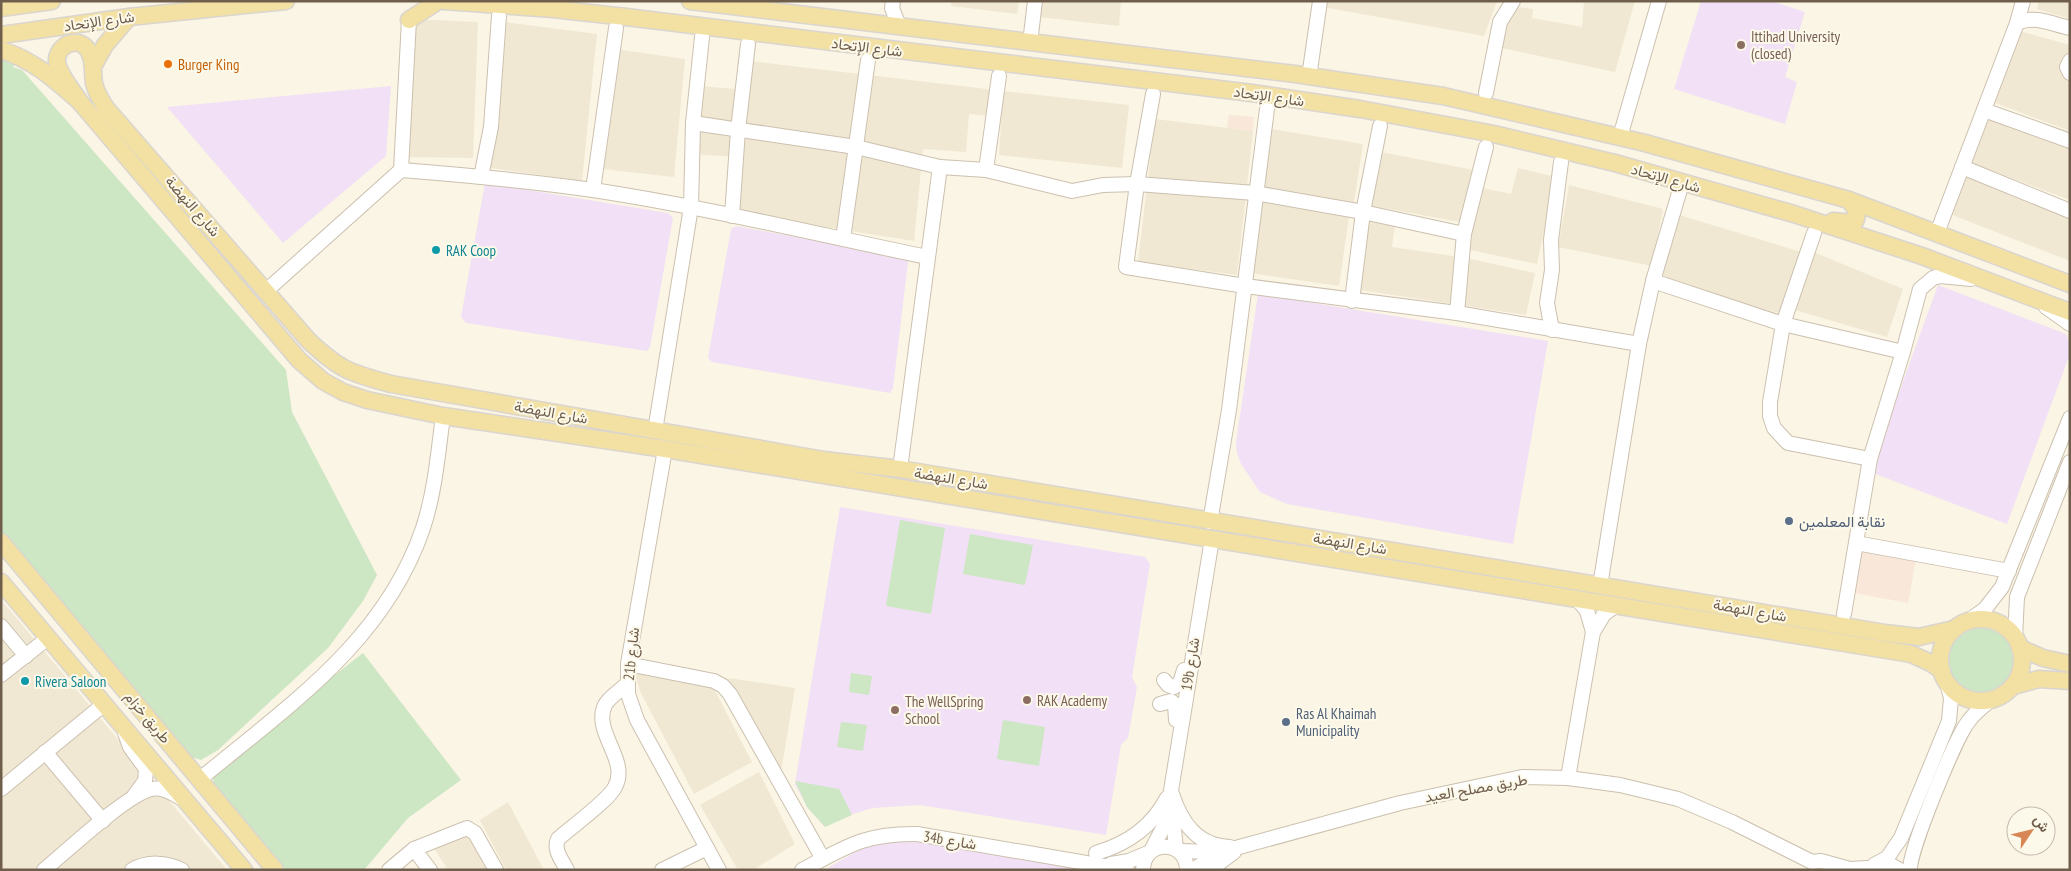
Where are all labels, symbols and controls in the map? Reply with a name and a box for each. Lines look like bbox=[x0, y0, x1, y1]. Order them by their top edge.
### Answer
street label: شارع الإتحاد bbox=[62, 7, 136, 37]
place label: Ittihad University (closed) bbox=[1751, 27, 1840, 63]
street label: شارع الإتحاد bbox=[830, 33, 904, 63]
marker: Ittihad University (closed) bbox=[1735, 39, 1747, 51]
place label: Burger King bbox=[178, 55, 239, 74]
marker: Burger King bbox=[162, 58, 174, 70]
street label: شارع الإتحاد bbox=[1232, 82, 1306, 112]
street label: شارع الإتحاد bbox=[1629, 159, 1703, 199]
street label: شارع النهضة bbox=[160, 172, 225, 242]
place label: RAK Coop bbox=[446, 241, 496, 260]
marker: RAK Coop bbox=[430, 244, 442, 256]
street label: شارع النهضة bbox=[512, 396, 589, 430]
street label: شارع النهضة bbox=[912, 463, 989, 495]
place label: نقابة المعلمين bbox=[1799, 512, 1885, 532]
marker: نقابة المعلمين bbox=[1783, 515, 1795, 527]
street label: شارع النهضة bbox=[1311, 528, 1388, 560]
street label: شارع النهضة bbox=[1711, 594, 1788, 628]
street label: 21b شارع bbox=[619, 626, 645, 682]
street label: 19b شارع bbox=[1176, 636, 1206, 692]
place label: Rivera Saloon bbox=[35, 672, 106, 691]
marker: Rivera Saloon bbox=[19, 675, 31, 687]
street label: طريق خزام bbox=[120, 687, 175, 748]
place label: RAK Academy bbox=[1037, 691, 1107, 710]
place label: The WellSpring School bbox=[905, 692, 984, 728]
marker: RAK Academy bbox=[1021, 694, 1033, 706]
marker: The WellSpring School bbox=[889, 704, 901, 716]
place label: Ras Al Khaimah Municipality bbox=[1296, 704, 1376, 740]
marker: Ras Al Khaimah Municipality bbox=[1280, 716, 1292, 728]
street label: طريق مصلح العيد bbox=[1423, 770, 1529, 808]
north arrow bbox=[2006, 806, 2056, 856]
text: ش bbox=[2029, 811, 2054, 836]
street label: 34b شارع bbox=[922, 826, 978, 856]

